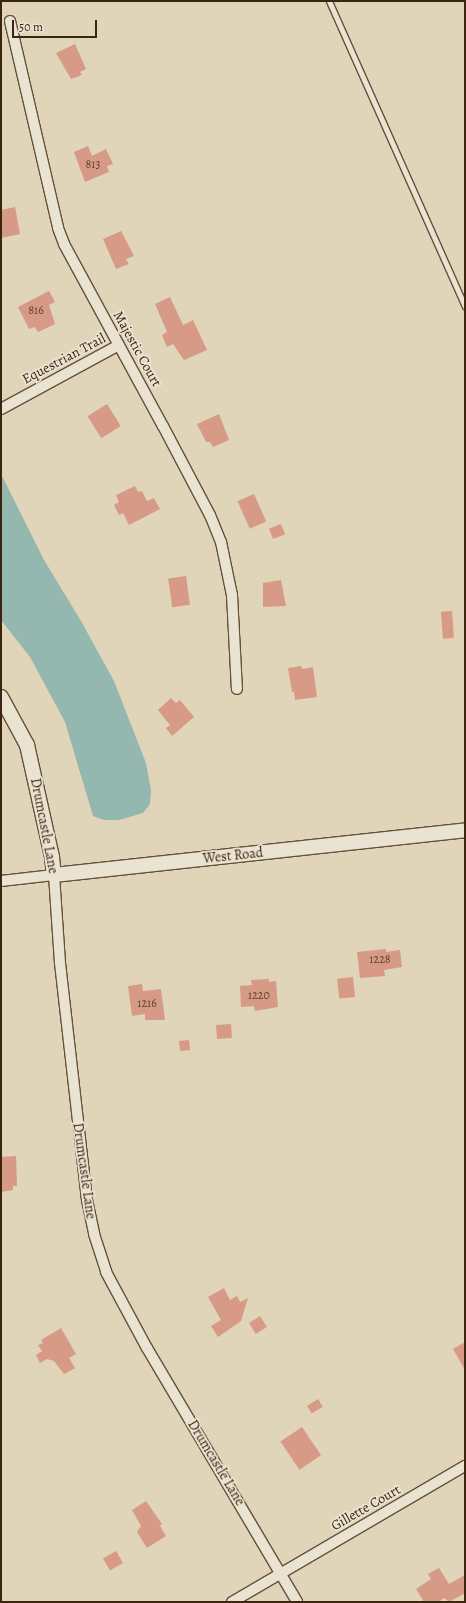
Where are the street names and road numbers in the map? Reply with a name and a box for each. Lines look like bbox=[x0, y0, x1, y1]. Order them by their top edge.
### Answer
street label: Majestic Court bbox=[109, 308, 165, 390]
street label: Equestrian Trail bbox=[20, 330, 108, 388]
street label: Drumcastle Lane bbox=[26, 777, 62, 875]
street label: West Road bbox=[202, 844, 264, 868]
street label: Drumcastle Lane bbox=[69, 1122, 99, 1220]
street label: Drumcastle Lane bbox=[184, 1417, 248, 1509]
street label: Gillette Court bbox=[328, 1481, 404, 1535]

